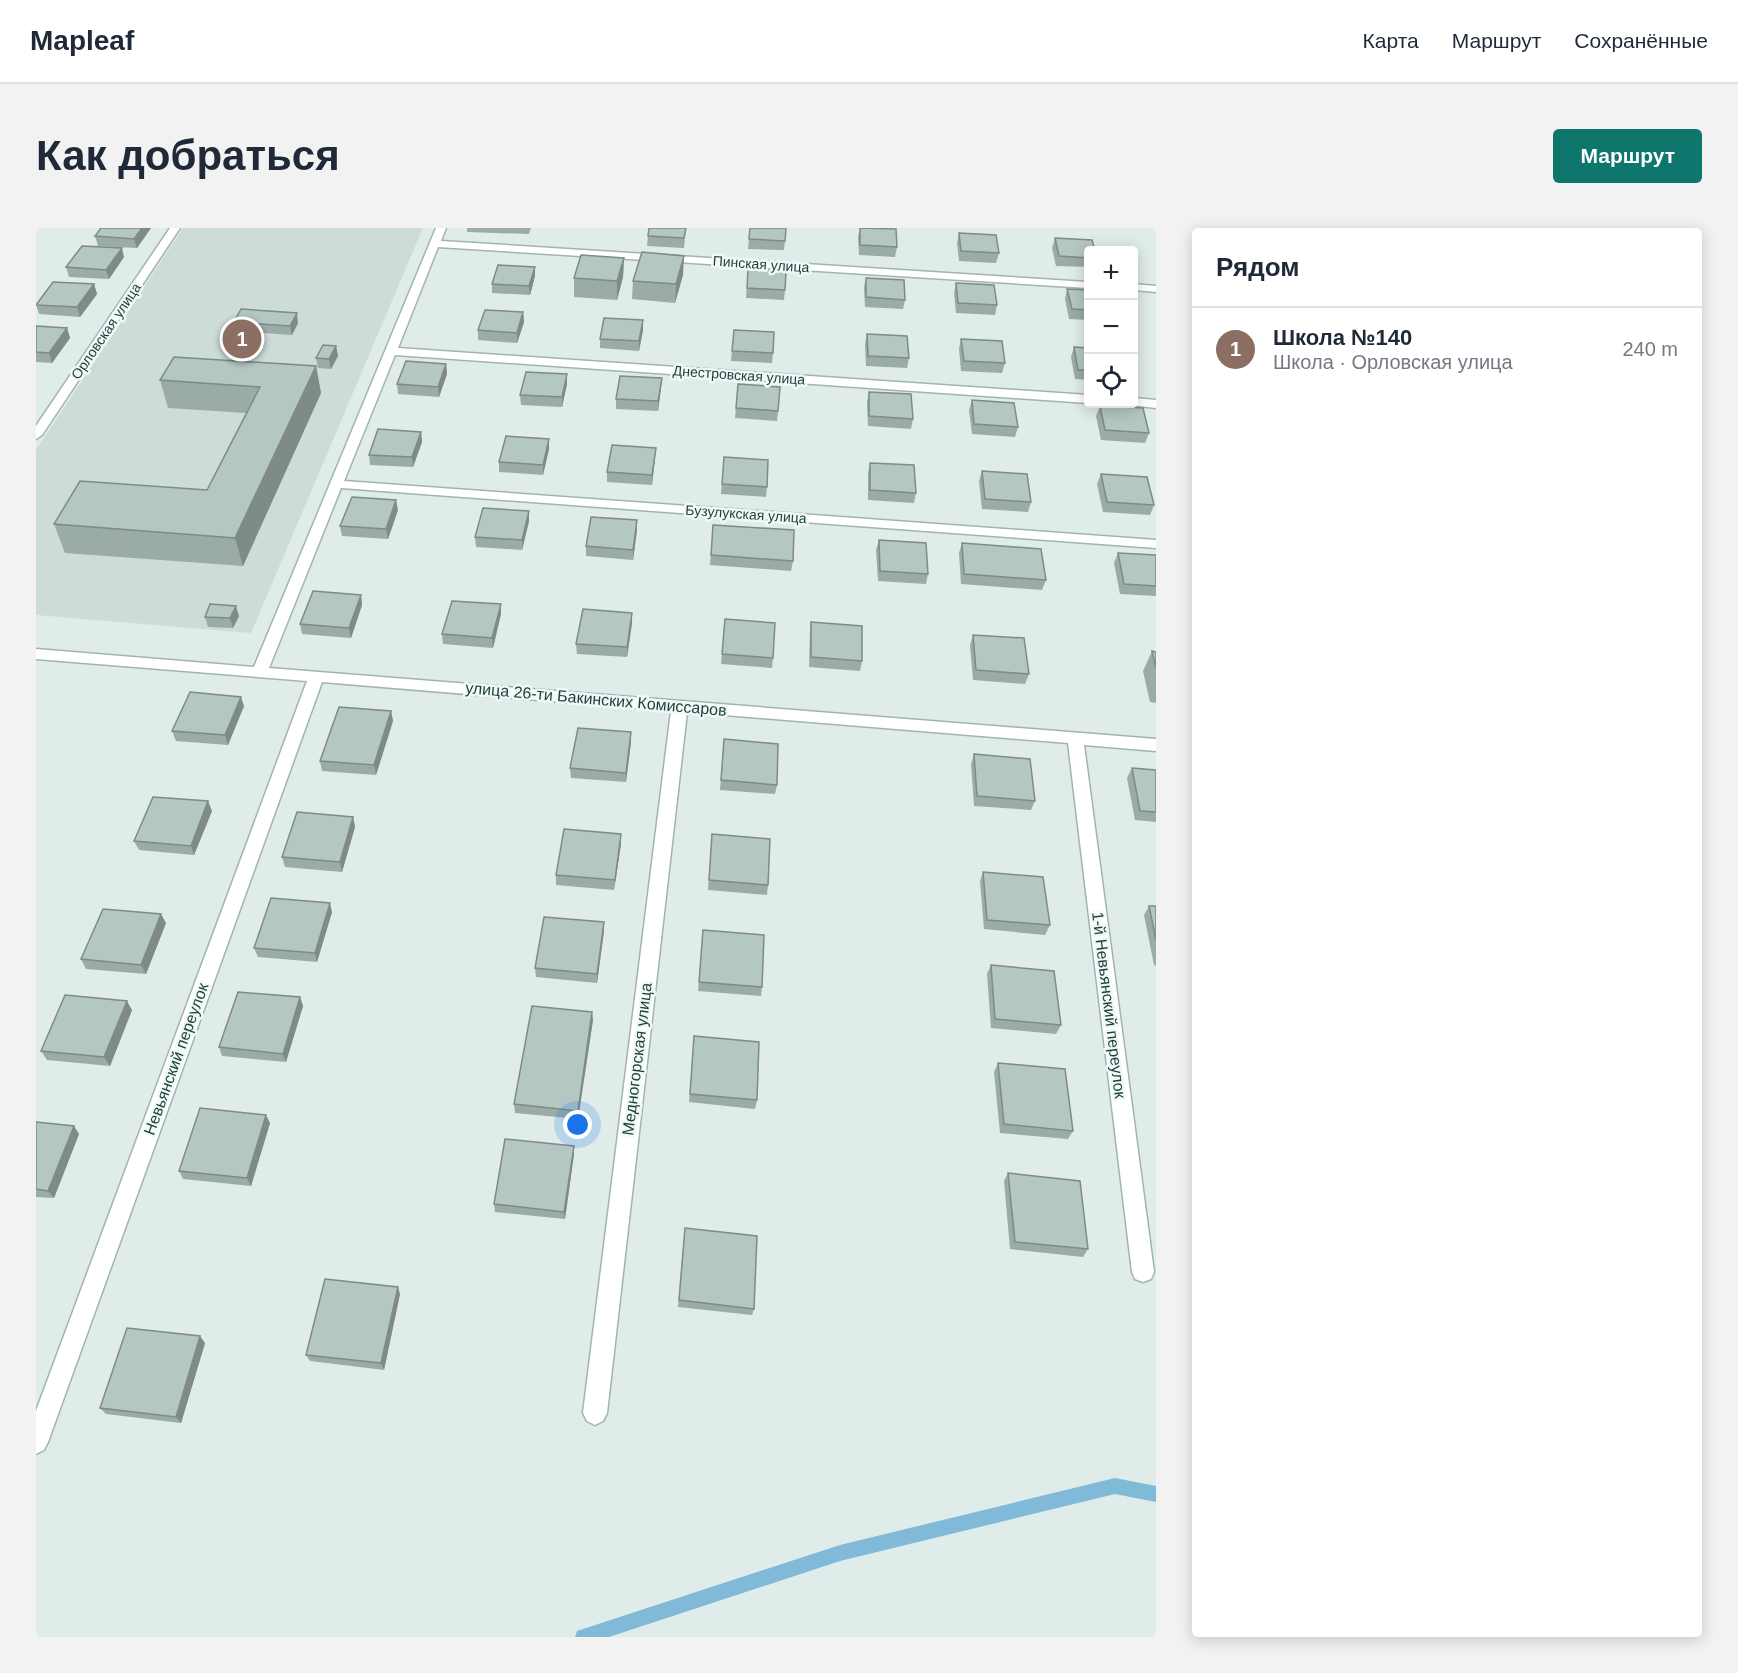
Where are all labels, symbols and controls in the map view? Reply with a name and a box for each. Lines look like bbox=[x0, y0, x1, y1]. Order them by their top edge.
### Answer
text: Mapleaf bbox=[30, 25, 134, 56]
text: Карта bbox=[1363, 29, 1419, 52]
text: Маршрут bbox=[1452, 29, 1541, 52]
text: Сохранённые bbox=[1574, 29, 1708, 52]
button: Маршрут bbox=[1553, 129, 1702, 183]
text: Как добраться bbox=[36, 132, 340, 179]
map controls bbox=[1084, 246, 1138, 408]
button: + bbox=[1084, 246, 1138, 300]
text: Рядом bbox=[1216, 252, 1299, 282]
street label: Пинская улица bbox=[712, 253, 810, 275]
street label: Орловская улица bbox=[68, 280, 144, 382]
button: − bbox=[1084, 300, 1138, 354]
pin: 1 bbox=[222, 316, 262, 362]
text: Школа №140 bbox=[1273, 325, 1412, 350]
text: 1 bbox=[1230, 338, 1241, 360]
text: 240 m bbox=[1622, 338, 1678, 360]
text: Школа · Орловская улица bbox=[1273, 351, 1513, 373]
button: locate bbox=[1084, 354, 1138, 408]
street label: Днестровская улица bbox=[672, 362, 806, 388]
street label: Бузулукская улица bbox=[685, 502, 807, 526]
street label: улица 26-ти Бакинских Комиссаров bbox=[465, 679, 727, 719]
street label: 1-й Невьянский переулок bbox=[1089, 911, 1129, 1100]
street label: Невьянский переулок bbox=[141, 980, 212, 1137]
street label: Медногорская улица bbox=[619, 982, 655, 1136]
your location bbox=[563, 1110, 592, 1139]

